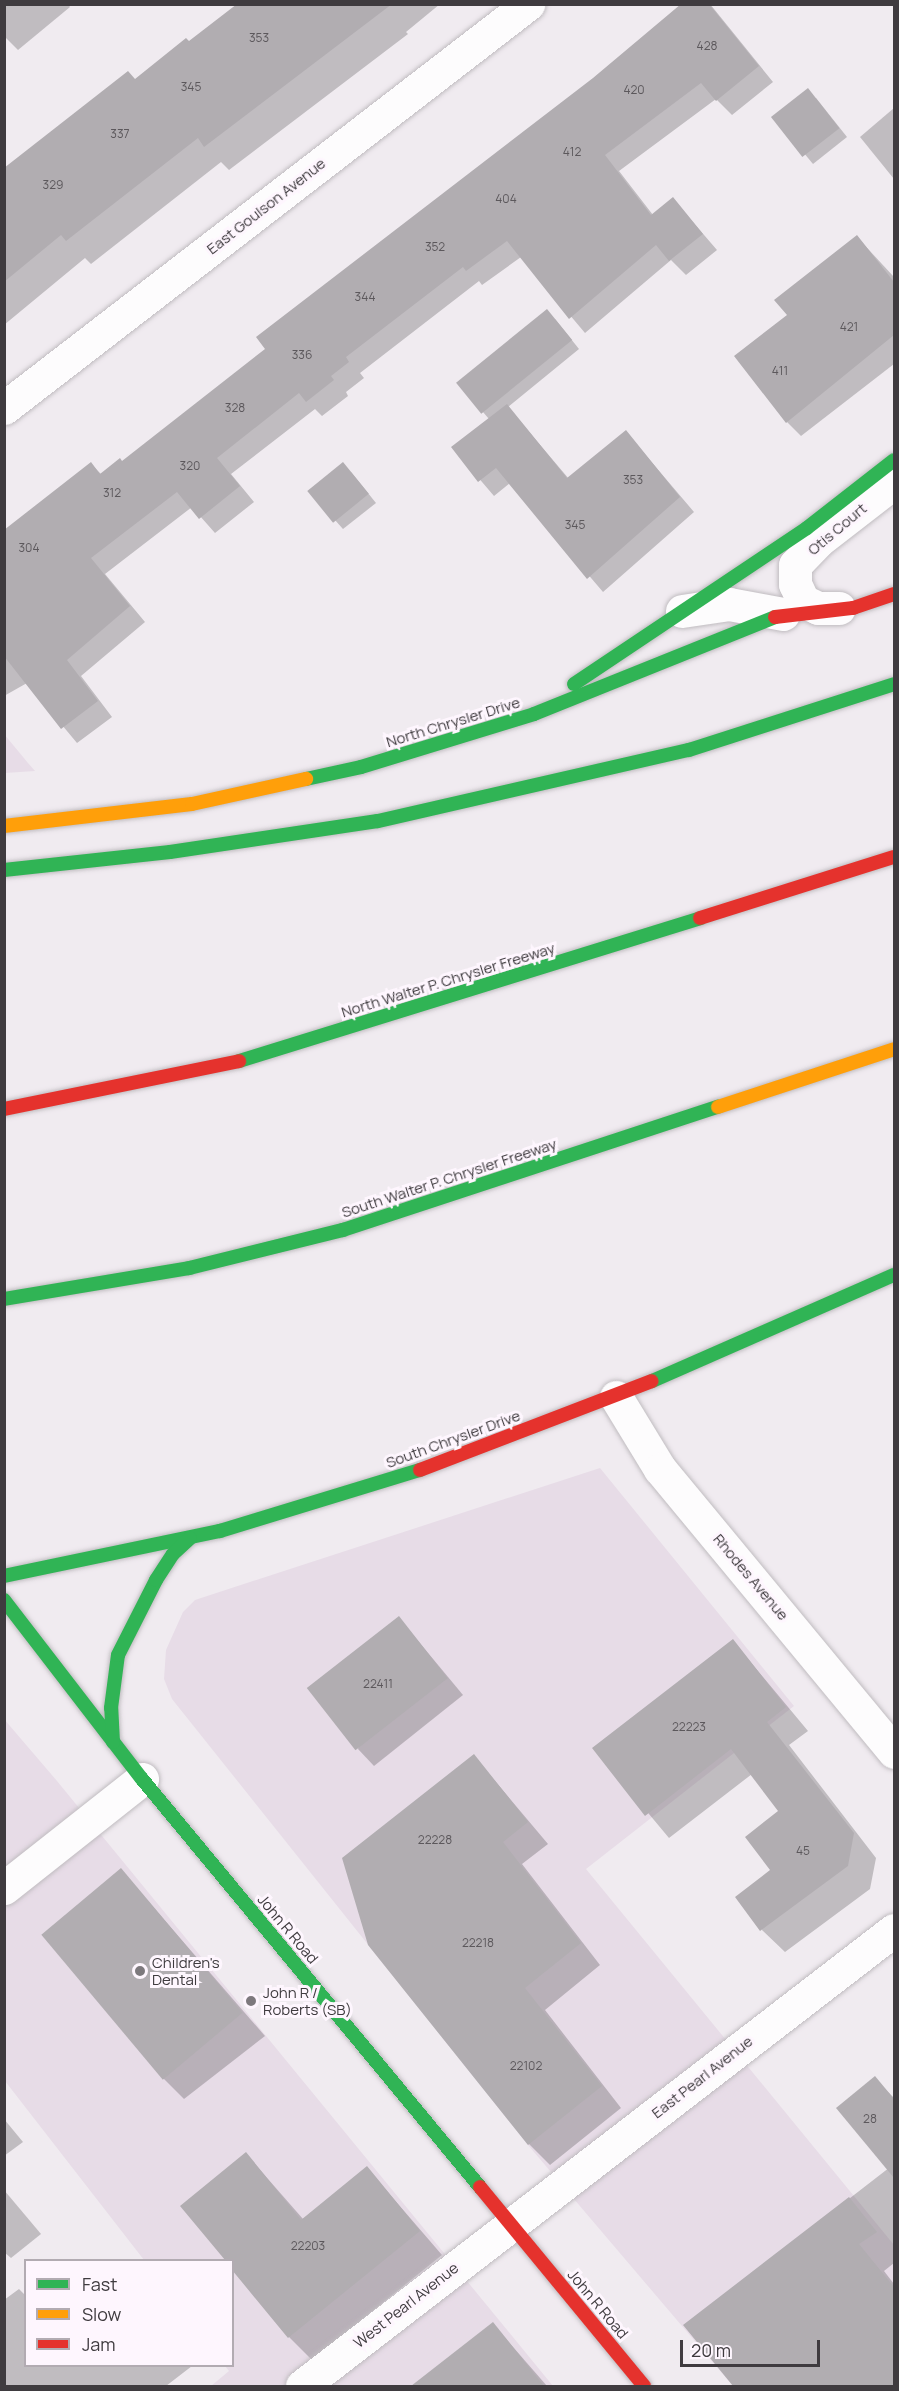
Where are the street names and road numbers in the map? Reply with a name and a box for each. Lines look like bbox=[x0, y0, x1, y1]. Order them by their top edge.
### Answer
street label: East Goulson Avenue bbox=[203, 154, 329, 258]
street label: Otis Court bbox=[804, 499, 870, 559]
street label: North Chrysler Drive bbox=[384, 693, 522, 751]
street label: North Walter P. Chrysler Freeway bbox=[339, 939, 557, 1021]
street label: South Walter P. Chrysler Freeway bbox=[339, 1135, 559, 1221]
street label: South Chrysler Drive bbox=[383, 1406, 523, 1472]
street label: Rhodes Avenue bbox=[710, 1530, 792, 1624]
street label: John R Road bbox=[254, 1891, 322, 1967]
street label: East Pearl Avenue bbox=[648, 2032, 756, 2122]
street label: West Pearl Avenue bbox=[350, 2259, 462, 2351]
street label: John R Road bbox=[564, 2266, 632, 2342]

